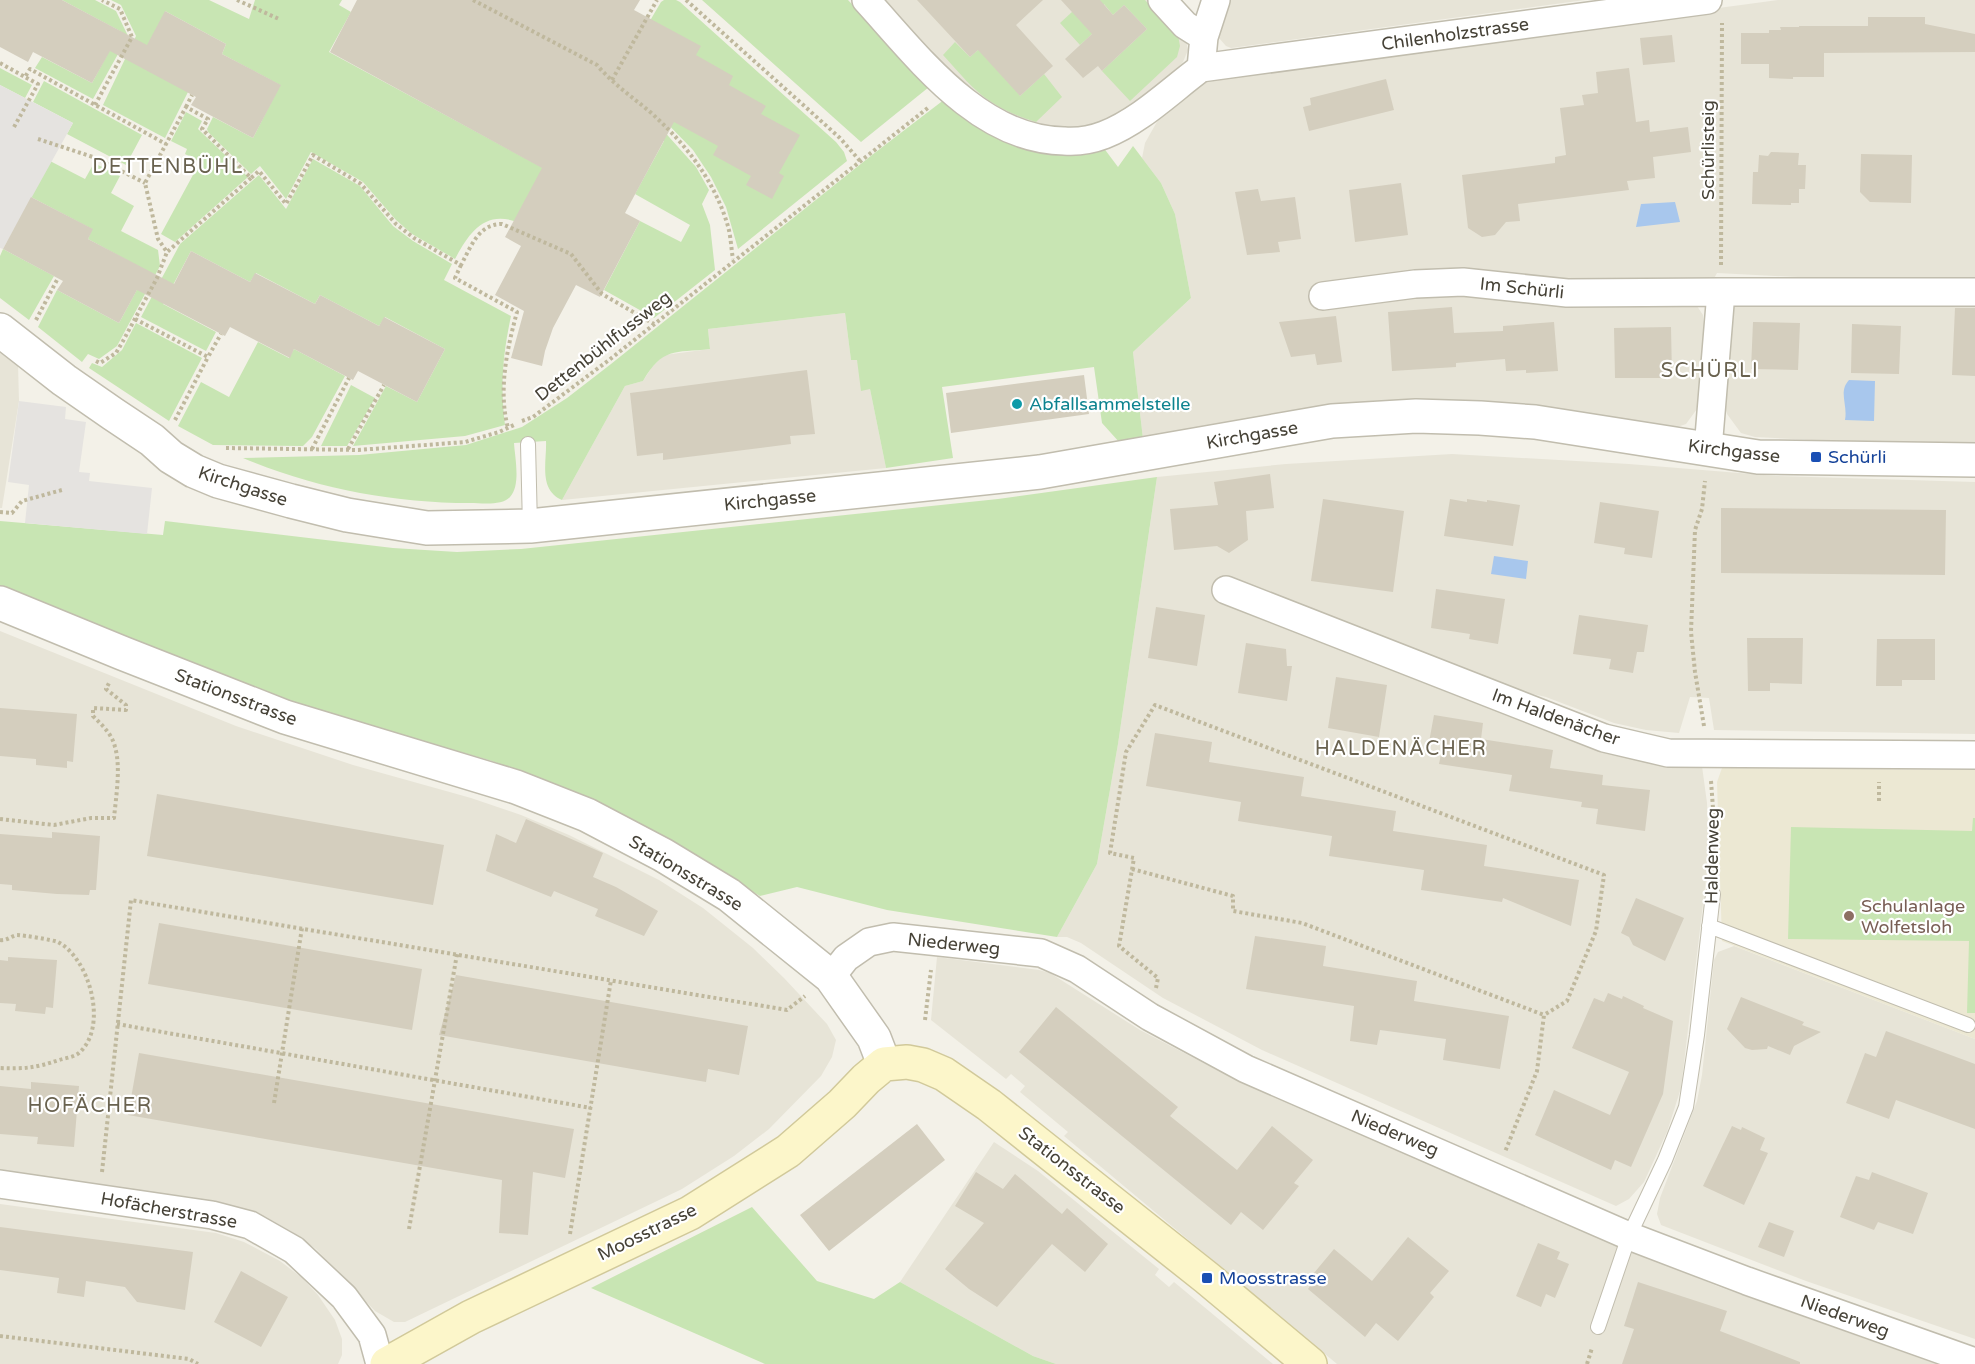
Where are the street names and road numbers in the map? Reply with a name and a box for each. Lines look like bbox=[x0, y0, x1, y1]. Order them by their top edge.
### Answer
street label: Chilenholzstrasse bbox=[1380, 13, 1530, 55]
street label: Schürlisteig bbox=[1697, 100, 1719, 200]
street label: Im Schürli bbox=[1479, 273, 1565, 303]
street label: Dettenbühlfussweg bbox=[531, 286, 675, 406]
street label: Kirchgasse bbox=[1204, 416, 1300, 454]
street label: Kirchgasse bbox=[1687, 434, 1781, 468]
street label: Kirchgasse bbox=[196, 461, 290, 511]
street label: Kirchgasse bbox=[723, 484, 817, 516]
street label: Stationsstrasse bbox=[172, 664, 300, 730]
street label: Im Haldenächer bbox=[1489, 684, 1623, 750]
street label: Haldenweg bbox=[1700, 808, 1724, 904]
street label: Stationsstrasse bbox=[625, 830, 747, 916]
street label: Niederweg bbox=[907, 928, 1001, 960]
street label: Niederweg bbox=[1348, 1105, 1442, 1161]
street label: Stationsstrasse bbox=[1014, 1122, 1130, 1218]
street label: Hofächerstrasse bbox=[99, 1187, 239, 1233]
street label: Moosstrasse bbox=[594, 1199, 700, 1265]
street label: Niederweg bbox=[1798, 1290, 1892, 1342]

